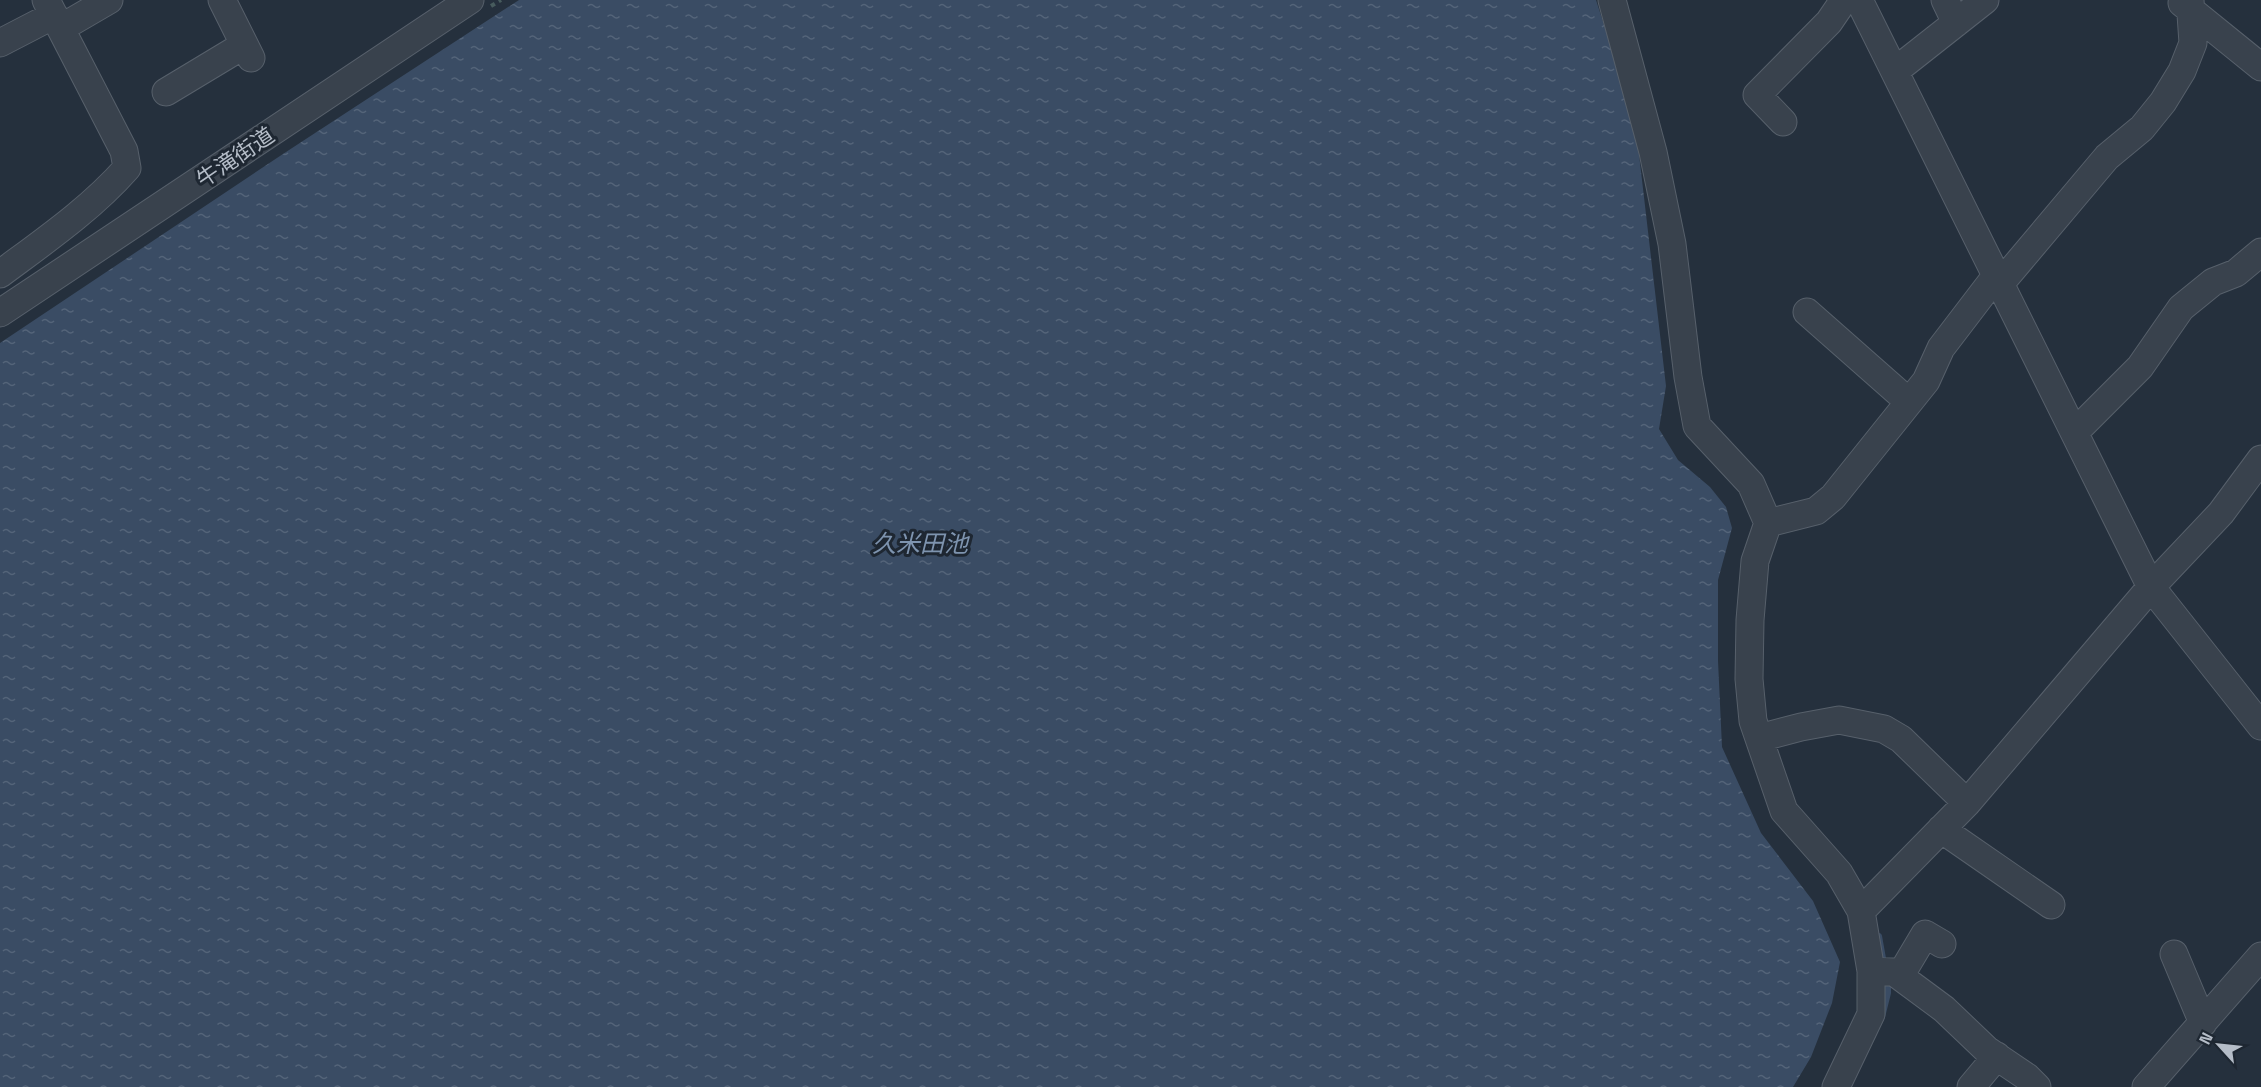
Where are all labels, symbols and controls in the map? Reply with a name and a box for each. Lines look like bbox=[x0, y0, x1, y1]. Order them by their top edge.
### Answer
street label: 牛滝街道 bbox=[191, 121, 279, 193]
water label: 久米田池 bbox=[872, 528, 970, 559]
north arrow bbox=[2189, 1015, 2249, 1075]
text: N bbox=[2194, 1029, 2218, 1048]

